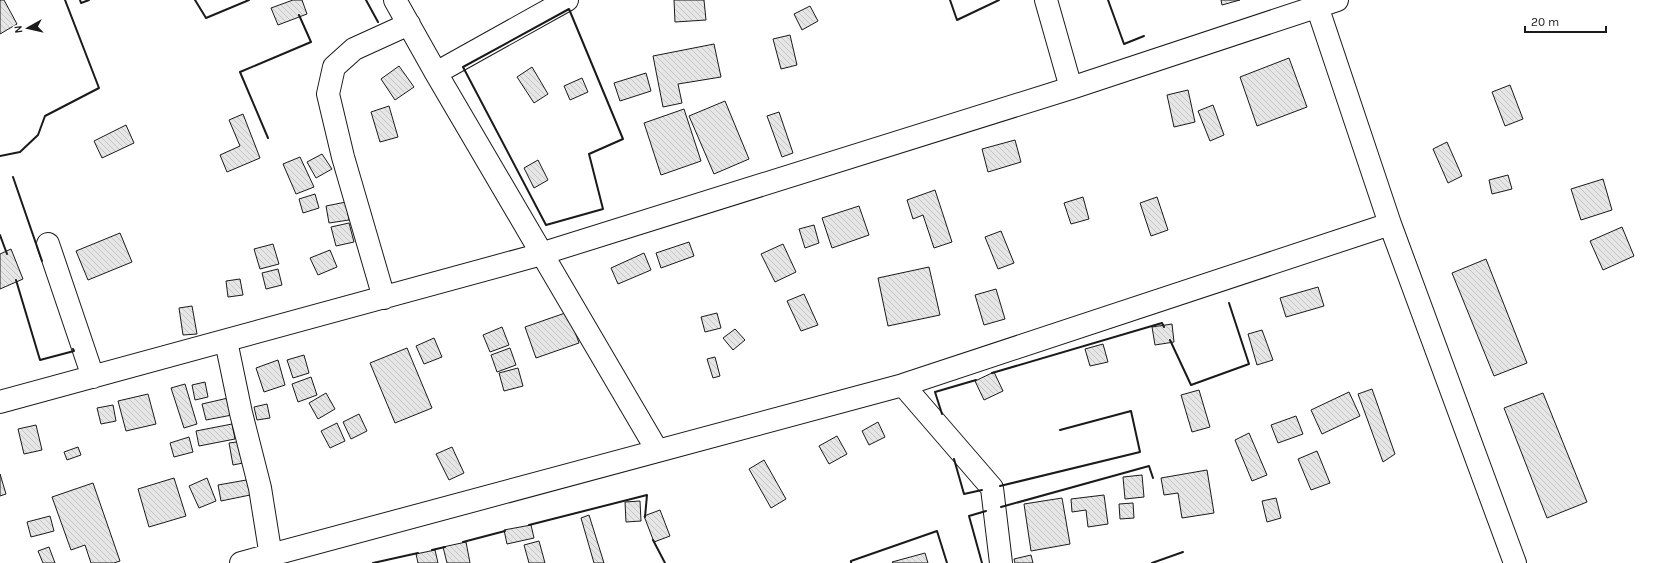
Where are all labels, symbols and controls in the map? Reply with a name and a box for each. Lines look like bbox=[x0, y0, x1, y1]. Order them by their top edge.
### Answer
north arrow bbox=[8, 8, 48, 48]
scale bar bbox=[1525, 8, 1606, 34]
text: 20 m bbox=[1531, 15, 1559, 29]
text: N bbox=[12, 25, 26, 34]

